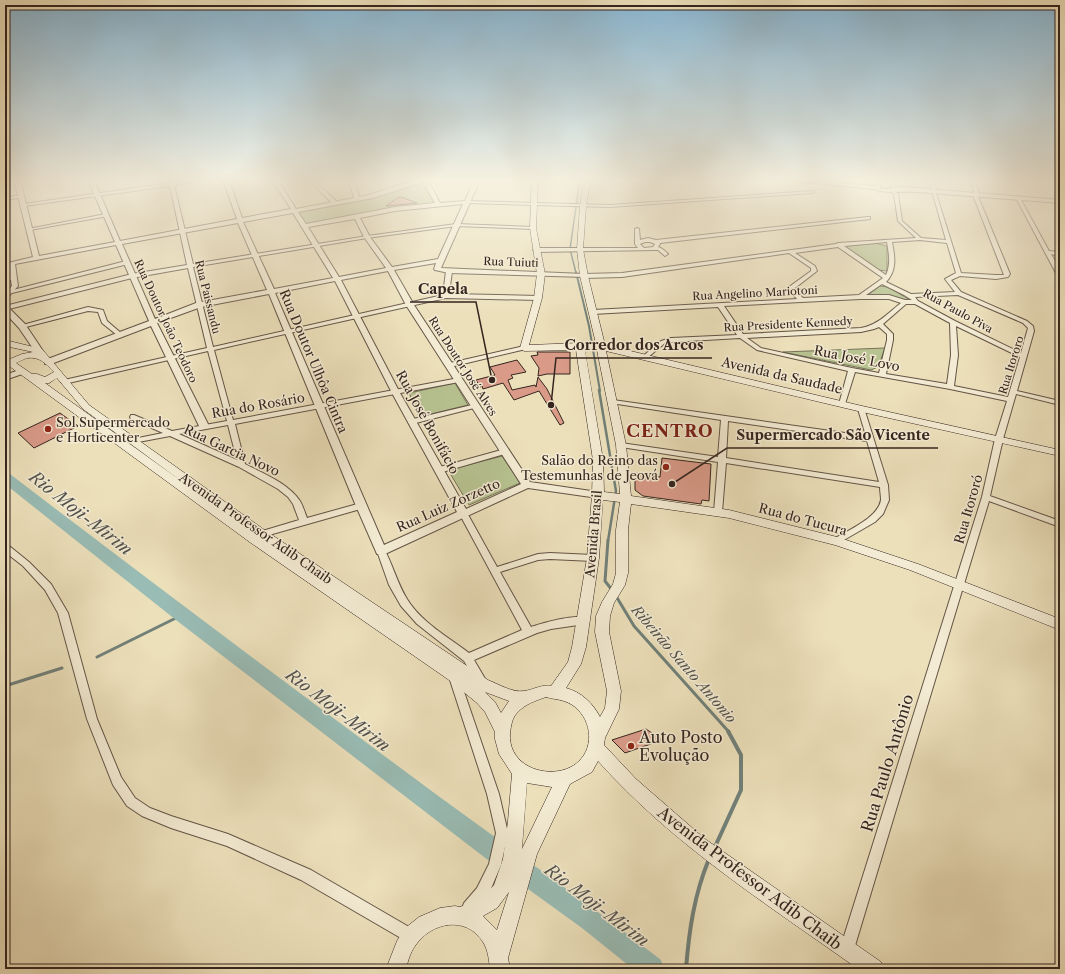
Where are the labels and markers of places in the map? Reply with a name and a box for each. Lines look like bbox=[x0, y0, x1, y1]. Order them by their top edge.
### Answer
callout: Capela bbox=[410, 276, 476, 302]
callout: Corredor dos Arcos bbox=[556, 332, 712, 358]
place label: Sol Supermercado e Horticenter bbox=[56, 414, 170, 445]
callout: Supermercado São Vicente bbox=[727, 422, 938, 448]
marker: Sol Supermercado e Horticenter bbox=[43, 424, 53, 434]
place label: Salão do Reino das Testemunhas de Jeová bbox=[521, 452, 658, 483]
marker: Salão do Reino das Testemunhas de Jeová bbox=[661, 462, 671, 472]
place label: Auto Posto Evolução bbox=[638, 727, 723, 765]
marker: Auto Posto Evolução bbox=[626, 741, 636, 751]

